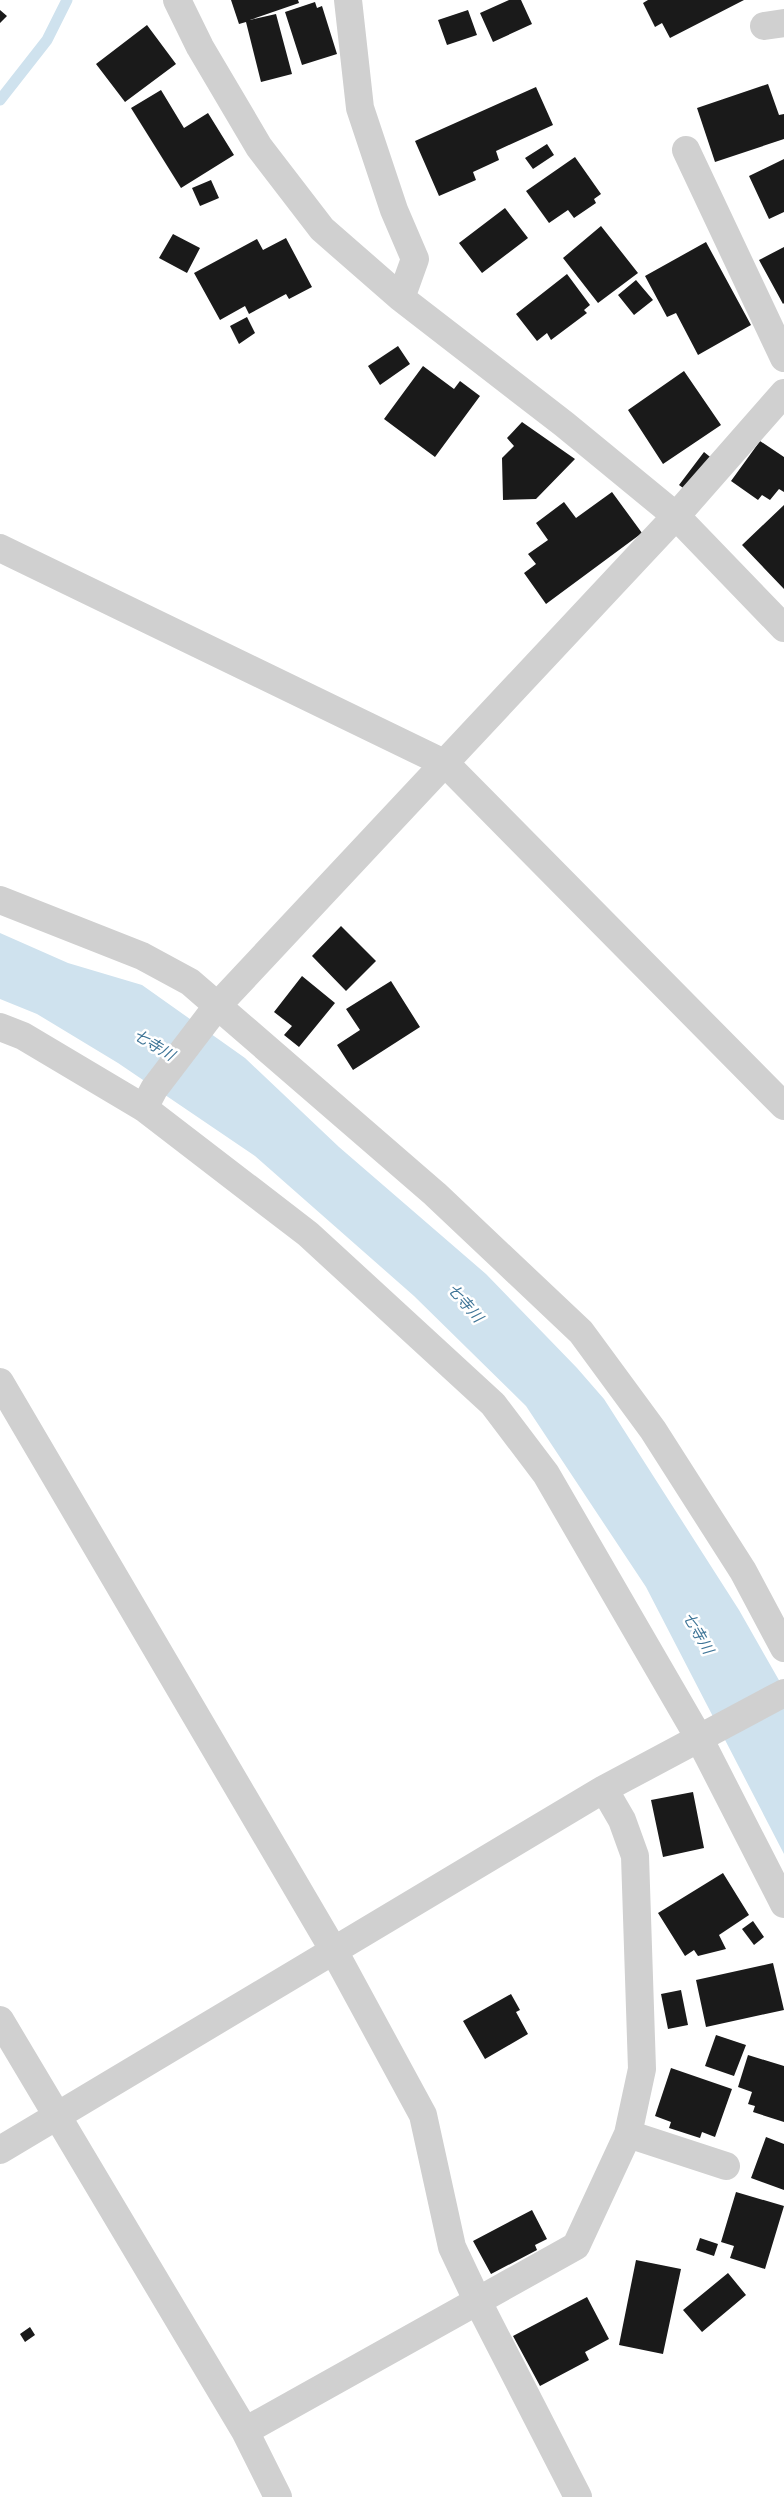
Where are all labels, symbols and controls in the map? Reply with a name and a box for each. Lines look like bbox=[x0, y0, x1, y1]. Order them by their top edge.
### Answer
water label: 七寺川 bbox=[130, 1025, 180, 1066]
water label: 七寺川 bbox=[443, 1279, 489, 1328]
water label: 七寺川 bbox=[678, 1609, 719, 1659]

